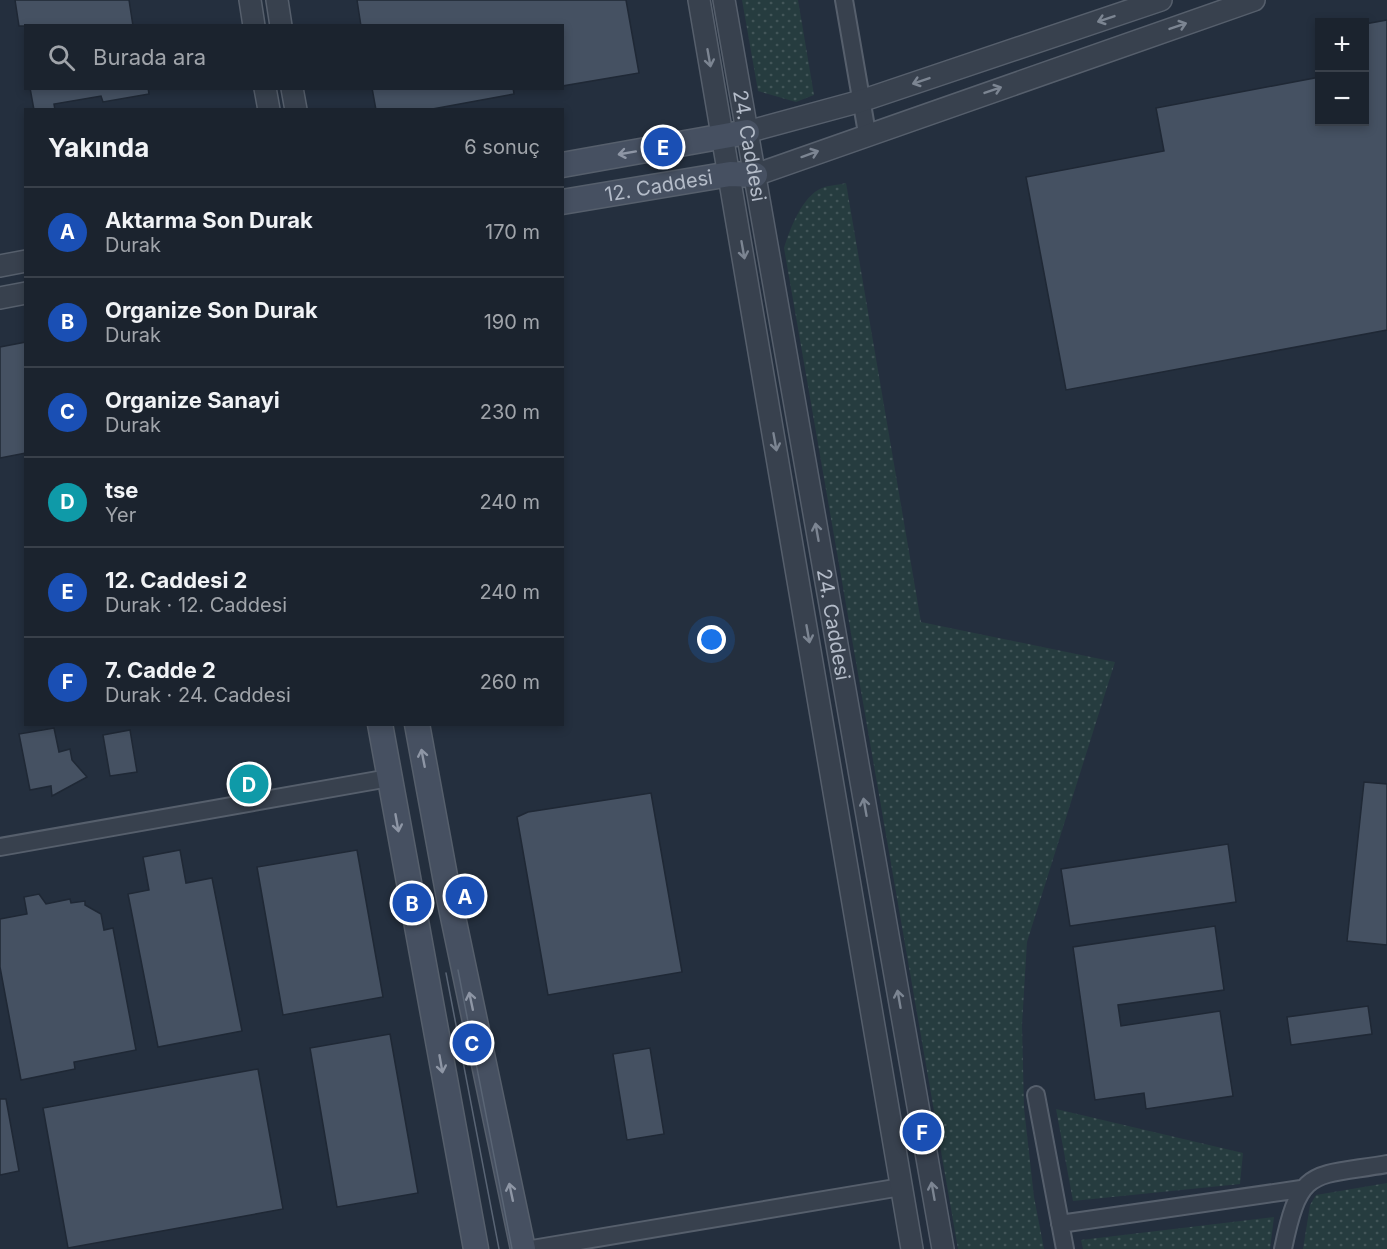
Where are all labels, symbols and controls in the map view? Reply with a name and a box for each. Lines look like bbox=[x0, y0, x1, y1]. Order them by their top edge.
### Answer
one-way arrow bbox=[1097, 14, 1116, 25]
map controls bbox=[1315, 18, 1369, 126]
button: + bbox=[1315, 18, 1369, 72]
one-way arrow bbox=[1168, 20, 1187, 31]
search box bbox=[24, 24, 564, 90]
icon: search bbox=[45, 41, 78, 74]
text: Burada ara bbox=[93, 44, 206, 70]
one-way arrow bbox=[704, 47, 715, 67]
button: − bbox=[1315, 72, 1369, 126]
one-way arrow bbox=[912, 76, 931, 87]
one-way arrow bbox=[984, 83, 1002, 94]
street label: 24. Caddesi bbox=[728, 88, 771, 203]
pin: E bbox=[644, 124, 682, 170]
text: Yakında bbox=[48, 132, 149, 163]
text: 6 sonuç bbox=[464, 135, 540, 159]
one-way arrow bbox=[618, 148, 638, 159]
one-way arrow bbox=[800, 148, 818, 159]
street label: 12. Caddesi bbox=[603, 165, 714, 207]
text: Aktarma Son Durak bbox=[105, 207, 313, 233]
text: A bbox=[60, 220, 75, 244]
text: 170 m bbox=[485, 220, 540, 244]
text: Durak bbox=[105, 233, 161, 257]
one-way arrow bbox=[737, 239, 748, 259]
text: Organize Son Durak bbox=[105, 297, 318, 323]
text: B bbox=[61, 310, 74, 334]
text: 190 m bbox=[484, 310, 540, 334]
text: Durak bbox=[105, 323, 161, 347]
text: Organize Sanayi bbox=[105, 387, 280, 413]
text: C bbox=[60, 400, 75, 424]
text: 230 m bbox=[480, 400, 540, 424]
text: Durak bbox=[105, 413, 161, 437]
one-way arrow bbox=[770, 432, 781, 451]
text: tse bbox=[105, 477, 138, 503]
text: D bbox=[60, 490, 75, 514]
text: 240 m bbox=[479, 490, 540, 514]
text: Yer bbox=[105, 503, 136, 527]
one-way arrow bbox=[812, 523, 823, 543]
text: 12. Caddesi 2 bbox=[105, 567, 247, 593]
street label: 24. Caddesi bbox=[812, 567, 855, 682]
text: E bbox=[61, 580, 74, 604]
text: 240 m bbox=[479, 580, 540, 604]
text: Durak · 12. Caddesi bbox=[105, 593, 287, 617]
one-way arrow bbox=[802, 624, 813, 644]
your location bbox=[697, 625, 726, 654]
text: 7. Cadde 2 bbox=[105, 657, 216, 683]
text: F bbox=[62, 670, 73, 694]
text: 260 m bbox=[480, 670, 540, 694]
text: Durak · 24. Caddesi bbox=[105, 683, 291, 707]
one-way arrow bbox=[417, 749, 428, 769]
pin: D bbox=[230, 762, 268, 806]
one-way arrow bbox=[860, 798, 871, 818]
one-way arrow bbox=[392, 813, 403, 833]
pin: A bbox=[446, 874, 484, 918]
pin: B bbox=[392, 880, 432, 926]
one-way arrow bbox=[893, 990, 904, 1010]
one-way arrow bbox=[465, 992, 476, 1011]
pin: C bbox=[452, 1020, 492, 1066]
one-way arrow bbox=[436, 1053, 447, 1073]
pin: F bbox=[902, 1110, 942, 1154]
one-way arrow bbox=[505, 1182, 516, 1202]
one-way arrow bbox=[927, 1182, 938, 1202]

